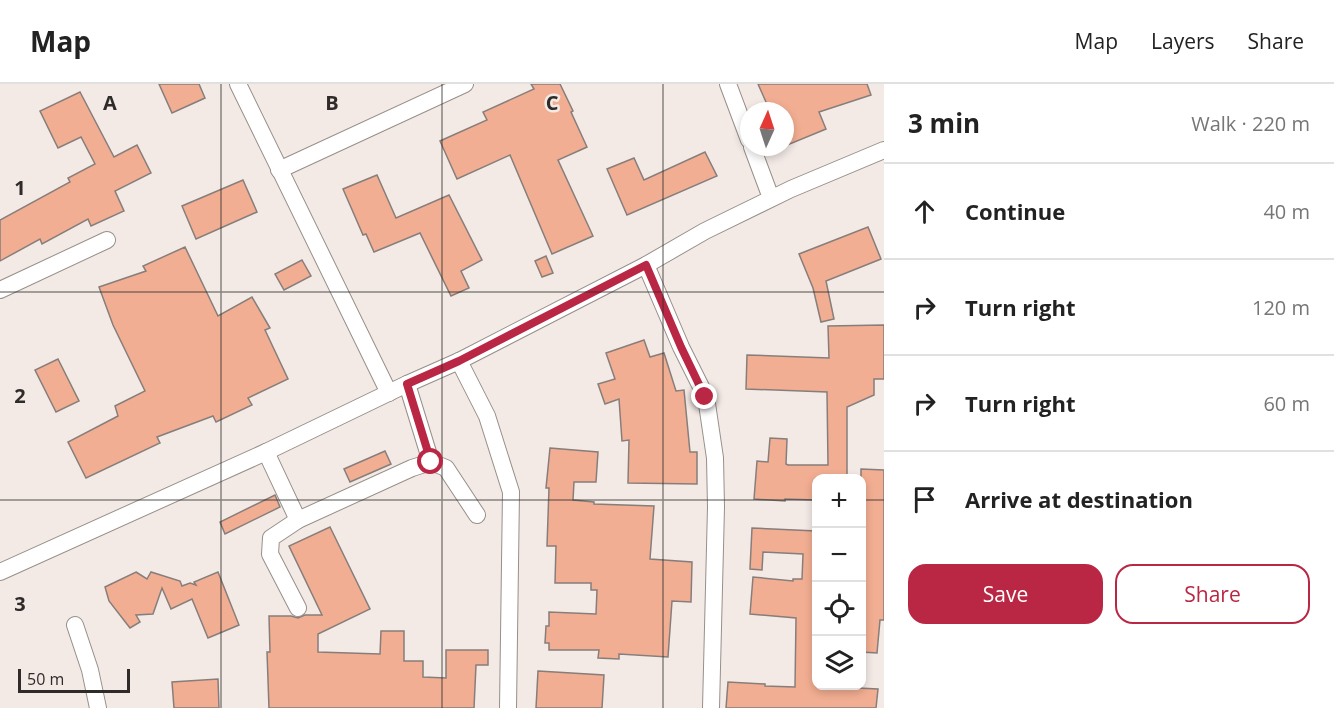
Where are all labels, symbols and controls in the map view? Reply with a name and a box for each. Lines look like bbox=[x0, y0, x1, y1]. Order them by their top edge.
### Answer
text: Map bbox=[30, 22, 91, 60]
text: Map bbox=[1075, 27, 1118, 55]
text: Layers bbox=[1151, 27, 1215, 55]
text: Share bbox=[1248, 27, 1304, 55]
text: A bbox=[103, 89, 117, 116]
text: B bbox=[325, 89, 339, 116]
text: C bbox=[546, 89, 559, 116]
north arrow bbox=[740, 102, 794, 156]
text: 3 min bbox=[908, 105, 980, 141]
text: Walk · 220 m bbox=[1191, 110, 1310, 137]
text: 1 bbox=[14, 174, 26, 201]
icon: ahead bbox=[908, 195, 941, 228]
text: Continue bbox=[965, 196, 1065, 226]
text: 40 m bbox=[1263, 198, 1310, 225]
icon: right bbox=[908, 291, 941, 324]
text: Turn right bbox=[965, 292, 1076, 322]
text: 120 m bbox=[1252, 294, 1310, 321]
text: 2 bbox=[14, 382, 26, 409]
route end bbox=[691, 383, 717, 409]
icon: right bbox=[908, 387, 941, 420]
text: Turn right bbox=[965, 388, 1076, 418]
text: 60 m bbox=[1263, 390, 1310, 417]
route start bbox=[417, 448, 443, 474]
map controls bbox=[812, 474, 866, 690]
button: + bbox=[812, 474, 866, 528]
icon: arrive bbox=[908, 483, 941, 516]
text: Arrive at destination bbox=[965, 484, 1193, 514]
button: − bbox=[812, 528, 866, 582]
button: Save bbox=[908, 564, 1103, 624]
button: Share bbox=[1115, 564, 1310, 624]
button: locate bbox=[812, 582, 866, 636]
text: 3 bbox=[14, 590, 26, 617]
button: layers bbox=[812, 636, 866, 690]
scale bar bbox=[18, 666, 130, 694]
text: 50 m bbox=[27, 668, 64, 690]

